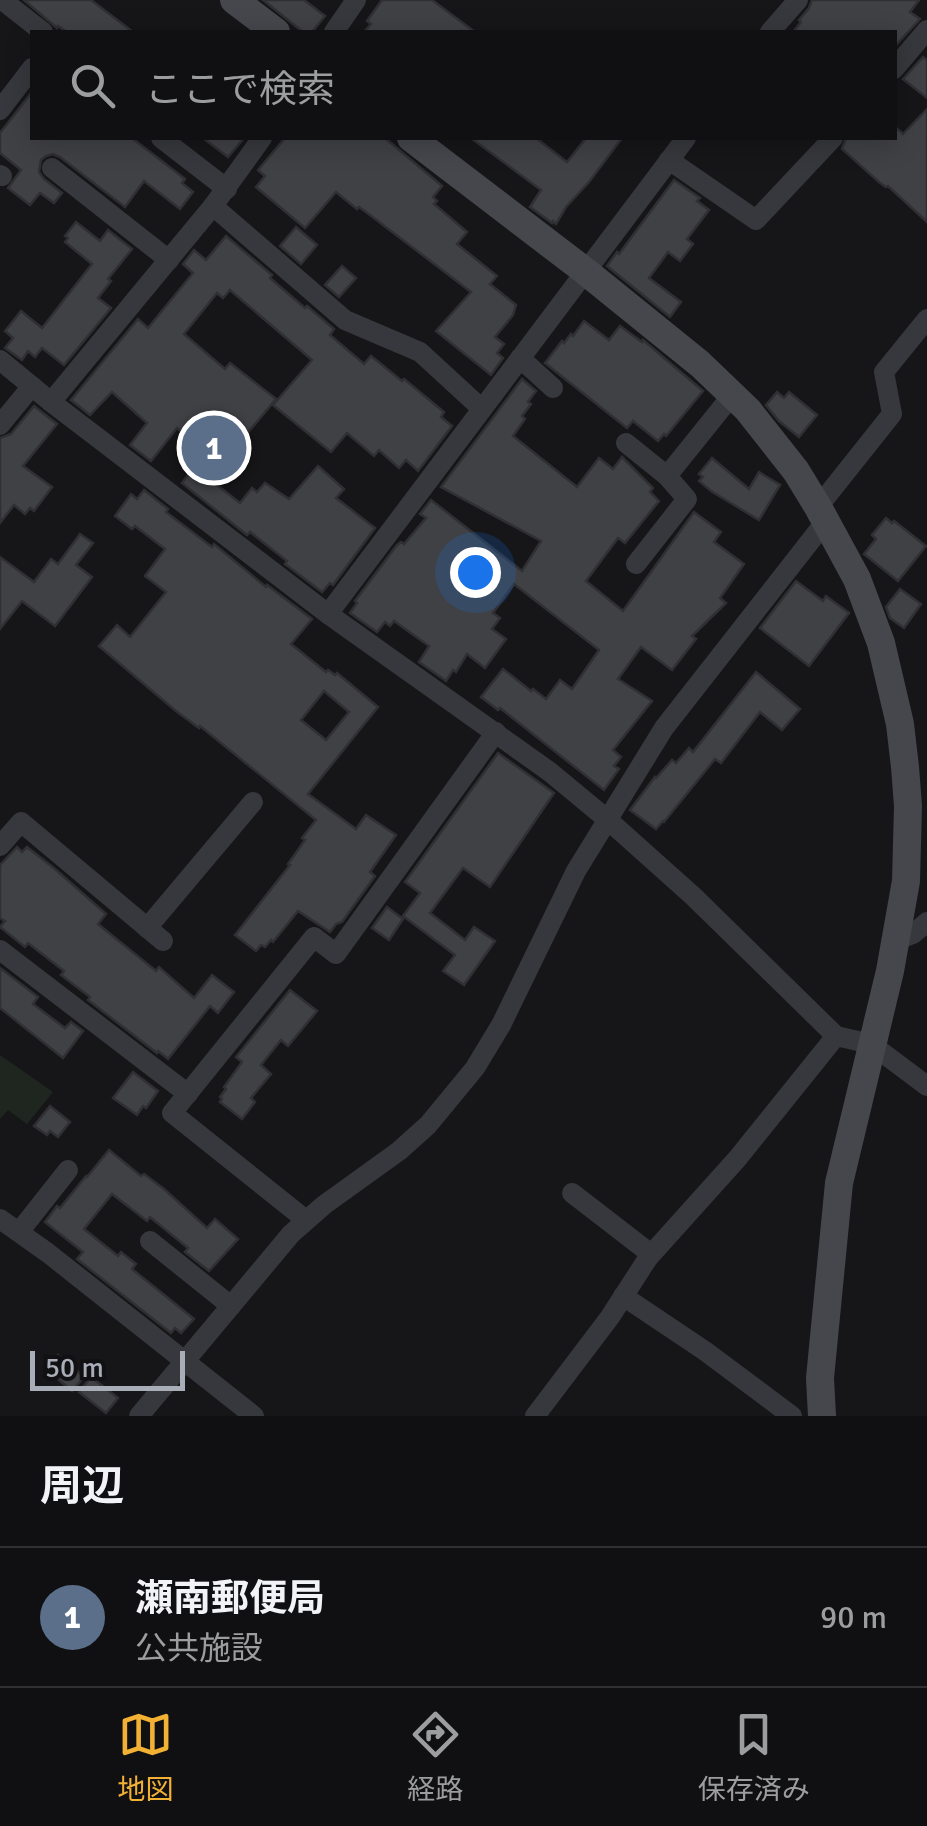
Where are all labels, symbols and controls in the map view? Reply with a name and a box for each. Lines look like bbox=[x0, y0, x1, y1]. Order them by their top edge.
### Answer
search box bbox=[30, 30, 897, 140]
icon: search bbox=[65, 58, 120, 113]
text: ここで検索 bbox=[145, 66, 335, 113]
pin: 1 bbox=[182, 410, 246, 486]
your location bbox=[450, 547, 501, 598]
scale bar bbox=[30, 1346, 185, 1390]
text: 50 m bbox=[45, 1351, 104, 1385]
text: 周辺 bbox=[40, 1461, 124, 1512]
text: 瀬南郵便局 bbox=[135, 1575, 325, 1622]
text: 1 bbox=[64, 1598, 81, 1637]
text: 90 m bbox=[820, 1598, 887, 1637]
text: 公共施設 bbox=[135, 1629, 263, 1668]
tab: 地図 bbox=[117, 1707, 173, 1807]
tab: 経路 bbox=[407, 1707, 464, 1807]
tab: 保存済み bbox=[698, 1707, 810, 1807]

